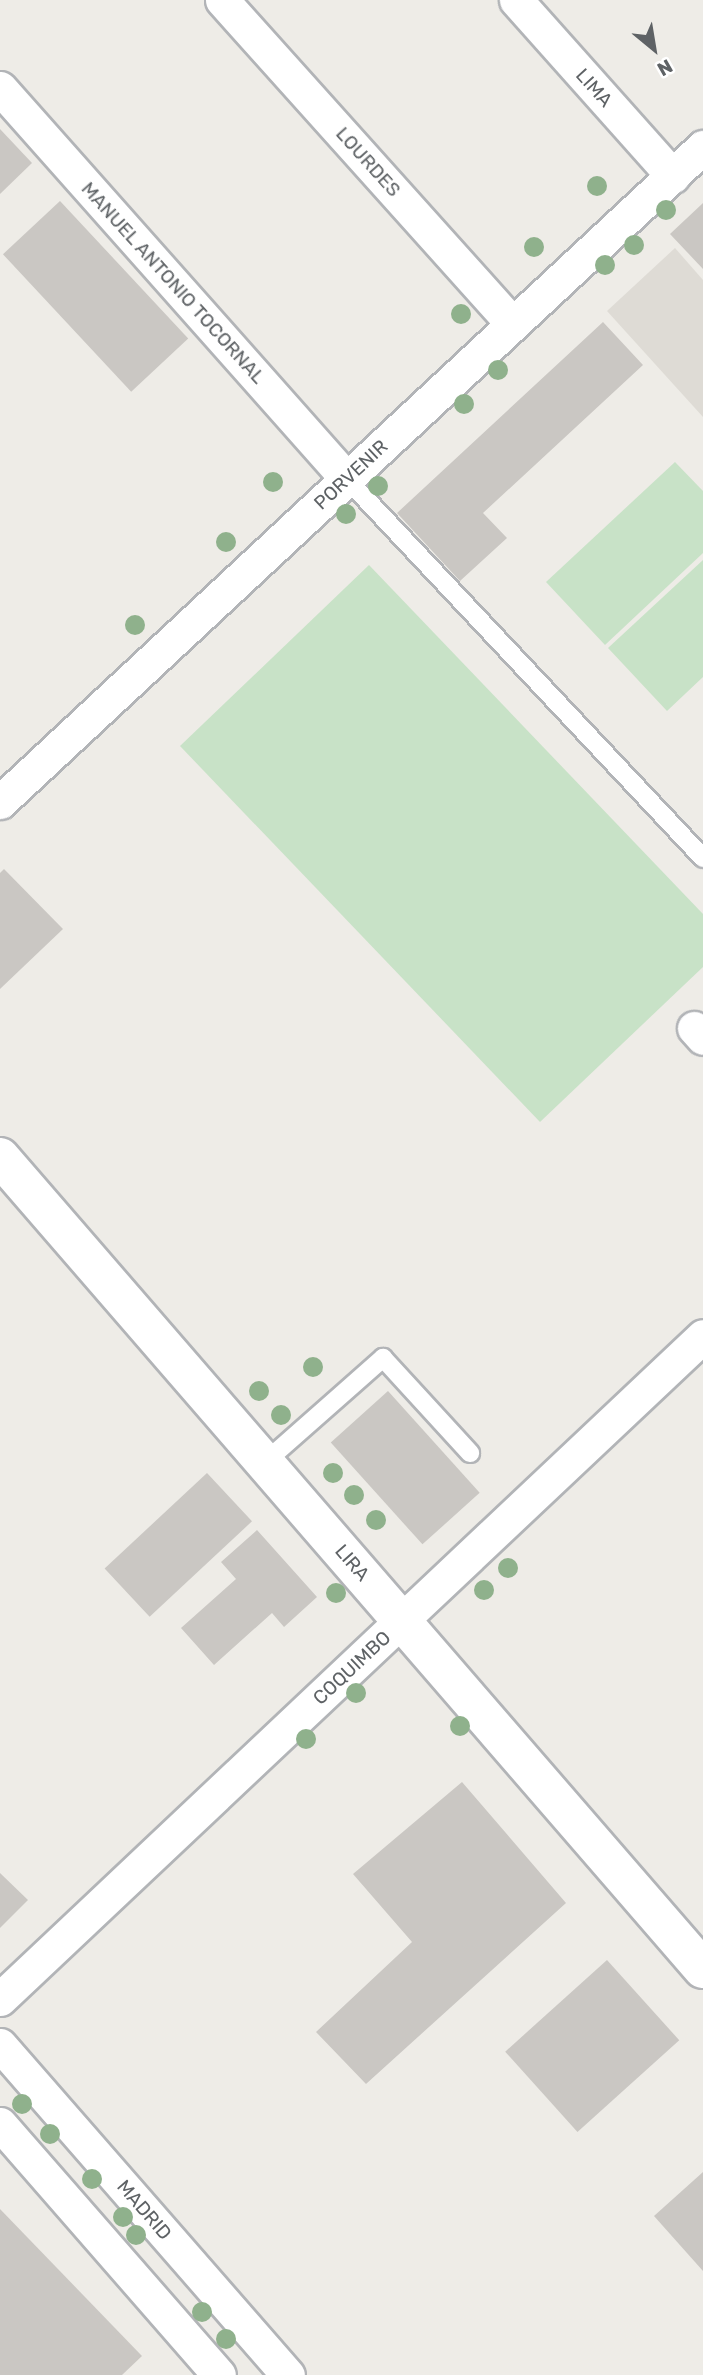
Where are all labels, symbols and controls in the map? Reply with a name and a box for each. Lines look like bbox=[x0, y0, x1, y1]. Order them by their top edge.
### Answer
north arrow bbox=[619, 14, 689, 84]
text: N bbox=[653, 54, 676, 81]
street label: LIMA bbox=[571, 64, 617, 112]
street label: LOURDES bbox=[331, 123, 405, 201]
street label: MANUEL ANTONIO TOCORNAL bbox=[76, 177, 270, 389]
street label: PORVENIR bbox=[310, 435, 392, 515]
street label: LIRA bbox=[330, 1540, 374, 1586]
street label: COQUIMBO bbox=[309, 1626, 395, 1710]
street label: MADRID bbox=[112, 2175, 176, 2245]

